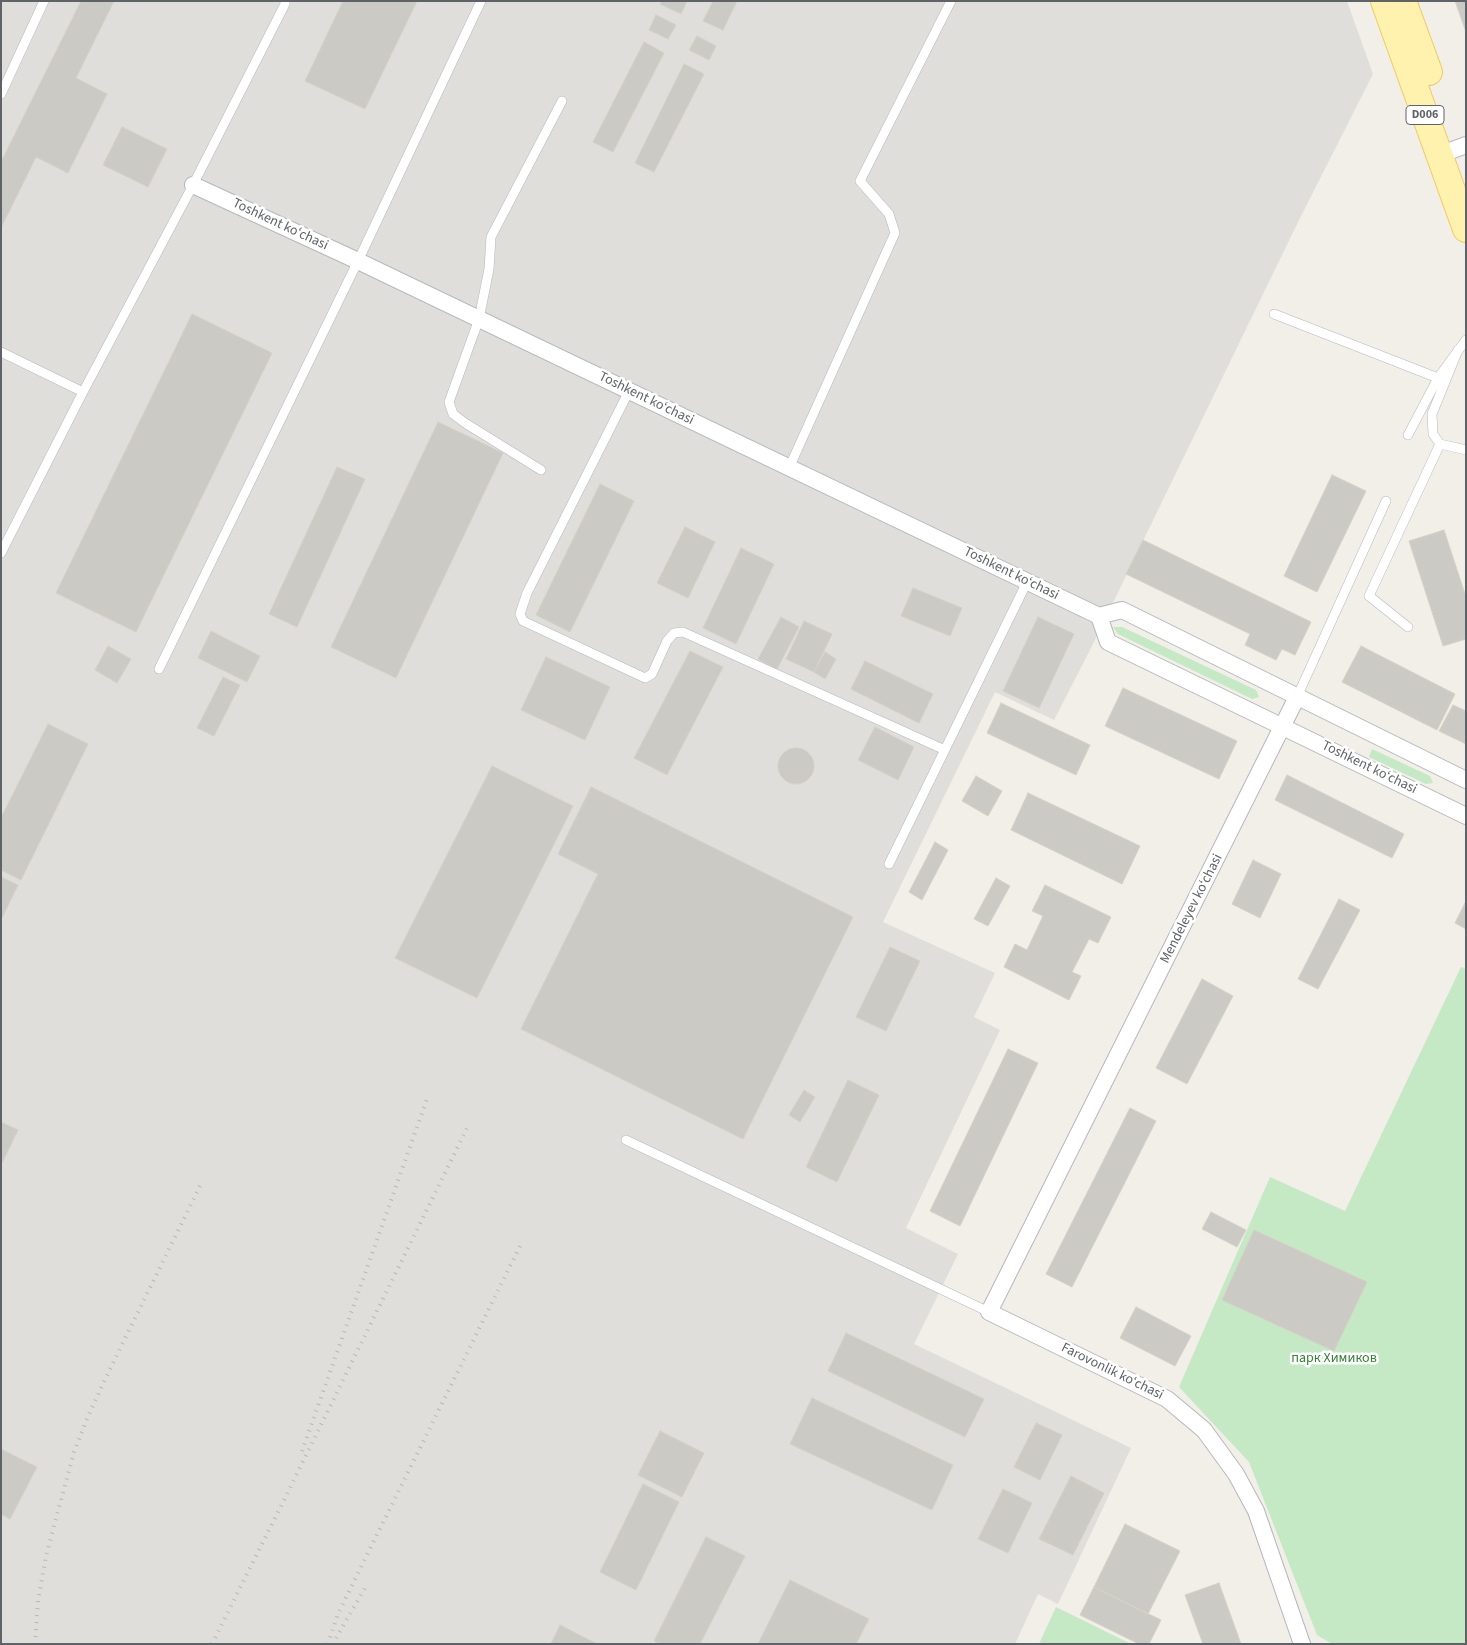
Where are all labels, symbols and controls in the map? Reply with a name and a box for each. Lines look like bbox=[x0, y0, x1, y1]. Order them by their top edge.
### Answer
road number: D006 bbox=[1406, 106, 1444, 124]
street label: Toshkent ko‘chasi bbox=[229, 195, 331, 255]
street label: Toshkent ko‘chasi bbox=[596, 369, 696, 429]
street label: Toshkent ko‘chasi bbox=[961, 544, 1061, 604]
street label: Toshkent ko‘chasi bbox=[1319, 738, 1419, 798]
street label: Mendeleyev ko‘chasi bbox=[1157, 852, 1227, 966]
street label: Farovonlik ko‘chasi bbox=[1058, 1340, 1166, 1404]
park label: парк Химиков bbox=[1291, 1351, 1377, 1367]

